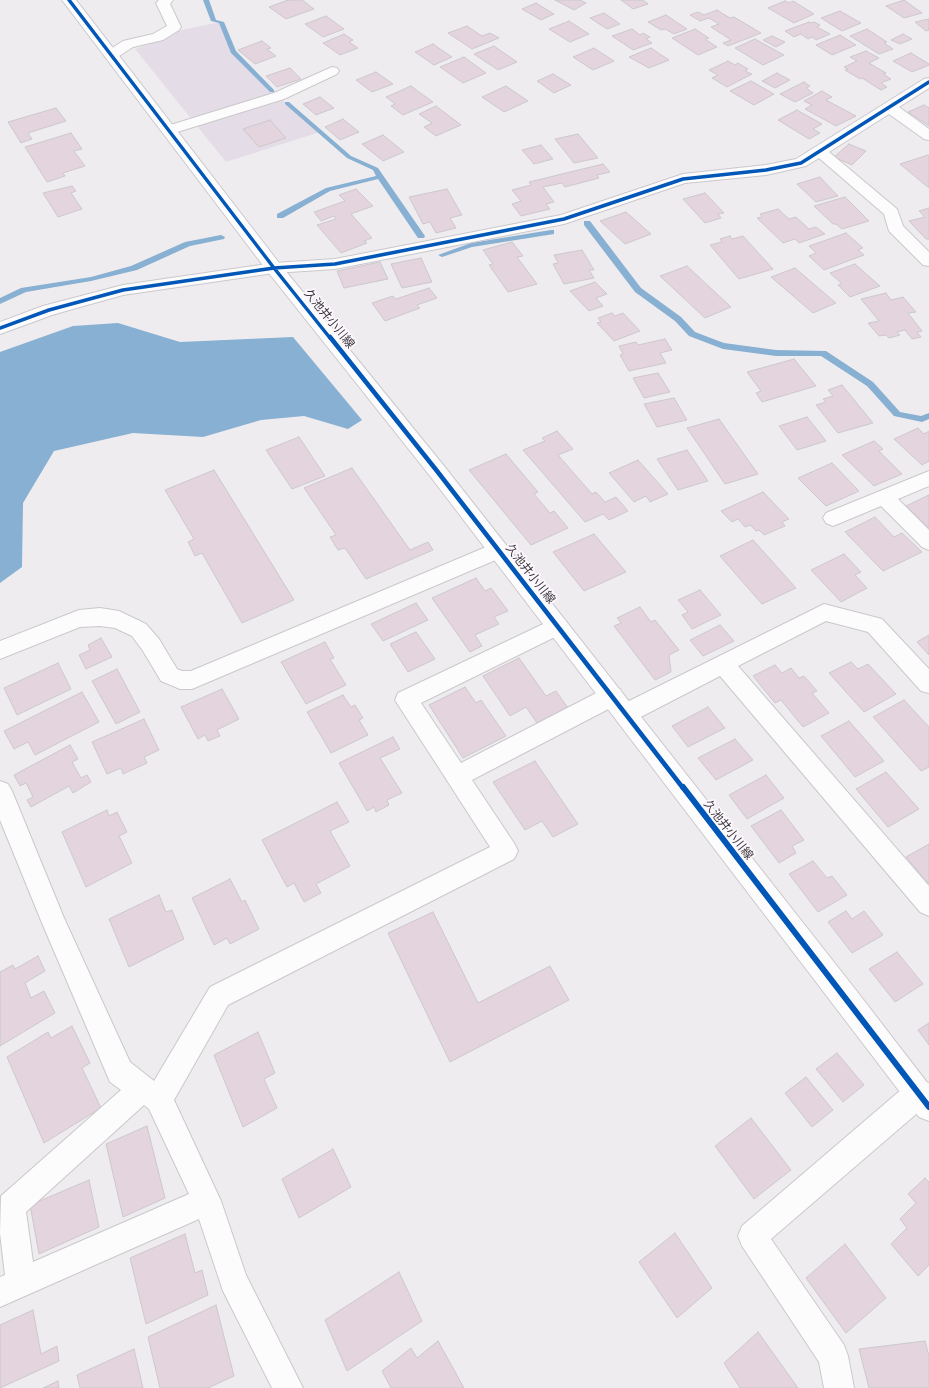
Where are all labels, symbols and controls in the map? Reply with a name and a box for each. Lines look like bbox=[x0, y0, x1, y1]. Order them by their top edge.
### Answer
street label: 久池井小川線 bbox=[301, 286, 357, 352]
street label: 久池井小川線 bbox=[502, 541, 558, 607]
street label: 久池井小川線 bbox=[700, 797, 756, 863]

